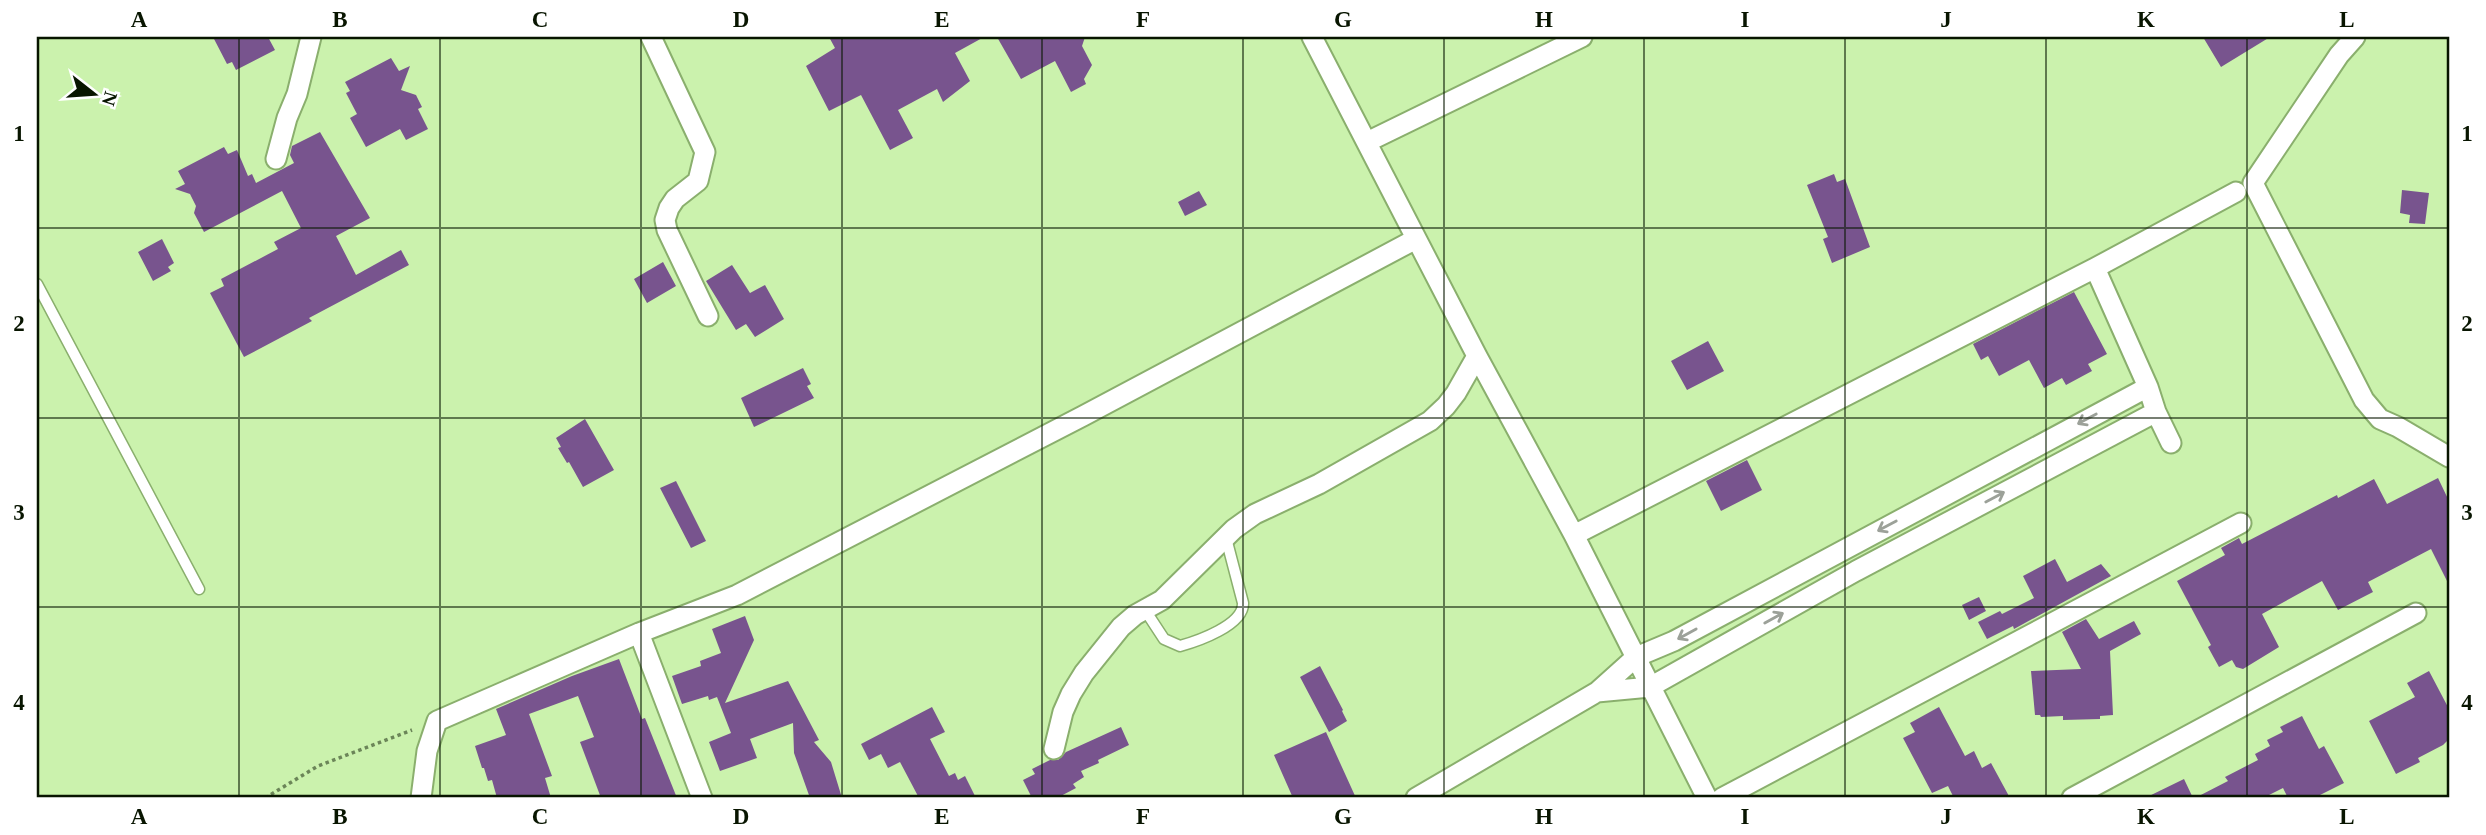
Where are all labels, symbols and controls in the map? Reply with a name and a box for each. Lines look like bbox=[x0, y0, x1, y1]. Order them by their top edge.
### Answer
text: A bbox=[131, 7, 148, 32]
text: B bbox=[332, 7, 348, 32]
text: C bbox=[532, 7, 548, 32]
text: D bbox=[733, 7, 749, 32]
text: E bbox=[934, 7, 950, 32]
text: F bbox=[1136, 7, 1150, 32]
text: G bbox=[1334, 7, 1352, 32]
text: H bbox=[1535, 7, 1553, 32]
text: I bbox=[1741, 7, 1750, 32]
text: J bbox=[1940, 7, 1952, 32]
text: K bbox=[2137, 7, 2155, 32]
text: L bbox=[2339, 7, 2355, 32]
north arrow bbox=[60, 60, 130, 130]
text: N bbox=[98, 89, 122, 109]
text: 1 bbox=[13, 121, 25, 146]
text: 1 bbox=[2461, 121, 2473, 146]
text: 2 bbox=[13, 311, 25, 336]
text: 2 bbox=[2461, 311, 2473, 336]
one-way arrow bbox=[2078, 412, 2098, 426]
one-way arrow bbox=[1984, 490, 2005, 504]
text: 3 bbox=[13, 500, 25, 525]
text: 3 bbox=[2461, 500, 2473, 525]
one-way arrow bbox=[1877, 520, 1898, 534]
one-way arrow bbox=[1763, 611, 1783, 625]
one-way arrow bbox=[1677, 627, 1697, 641]
text: 4 bbox=[13, 690, 25, 715]
text: 4 bbox=[2461, 690, 2473, 715]
text: A bbox=[131, 804, 148, 829]
text: B bbox=[332, 804, 348, 829]
text: C bbox=[532, 804, 548, 829]
text: D bbox=[733, 804, 749, 829]
text: E bbox=[934, 804, 950, 829]
text: F bbox=[1136, 804, 1150, 829]
text: G bbox=[1334, 804, 1352, 829]
text: H bbox=[1535, 804, 1553, 829]
text: I bbox=[1741, 804, 1750, 829]
text: J bbox=[1940, 804, 1952, 829]
text: K bbox=[2137, 804, 2155, 829]
text: L bbox=[2339, 804, 2355, 829]

